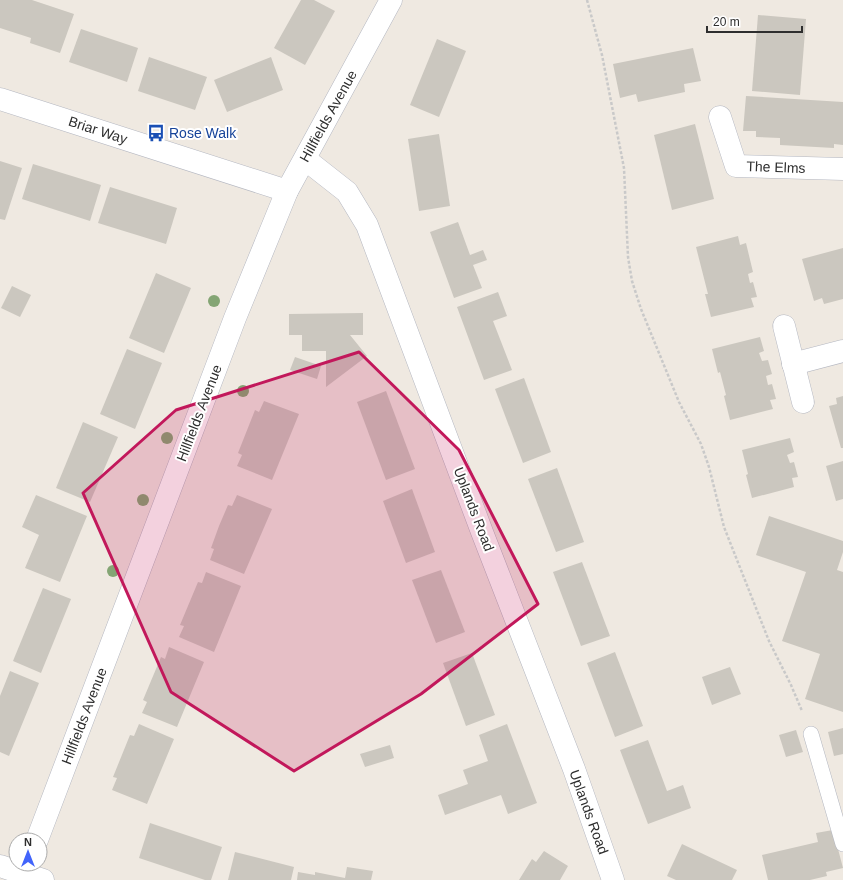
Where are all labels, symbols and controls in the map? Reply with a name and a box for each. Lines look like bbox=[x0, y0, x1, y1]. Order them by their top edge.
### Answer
scale bar bbox=[707, 8, 802, 34]
text: 20 m bbox=[713, 15, 740, 29]
street label: Hillfields Avenue bbox=[296, 67, 360, 165]
street label: Briar Way bbox=[67, 113, 129, 147]
bus stop icon: Rose Walk bbox=[146, 123, 166, 143]
place label: Rose Walk bbox=[169, 125, 237, 141]
street label: The Elms bbox=[746, 158, 806, 176]
street label: Hillfields Avenue bbox=[173, 362, 225, 464]
street label: Uplands Road bbox=[451, 465, 497, 553]
street label: Hillfields Avenue bbox=[58, 665, 110, 767]
street label: Uplands Road bbox=[566, 768, 612, 856]
north arrow bbox=[8, 832, 48, 872]
text: N bbox=[24, 836, 32, 848]

